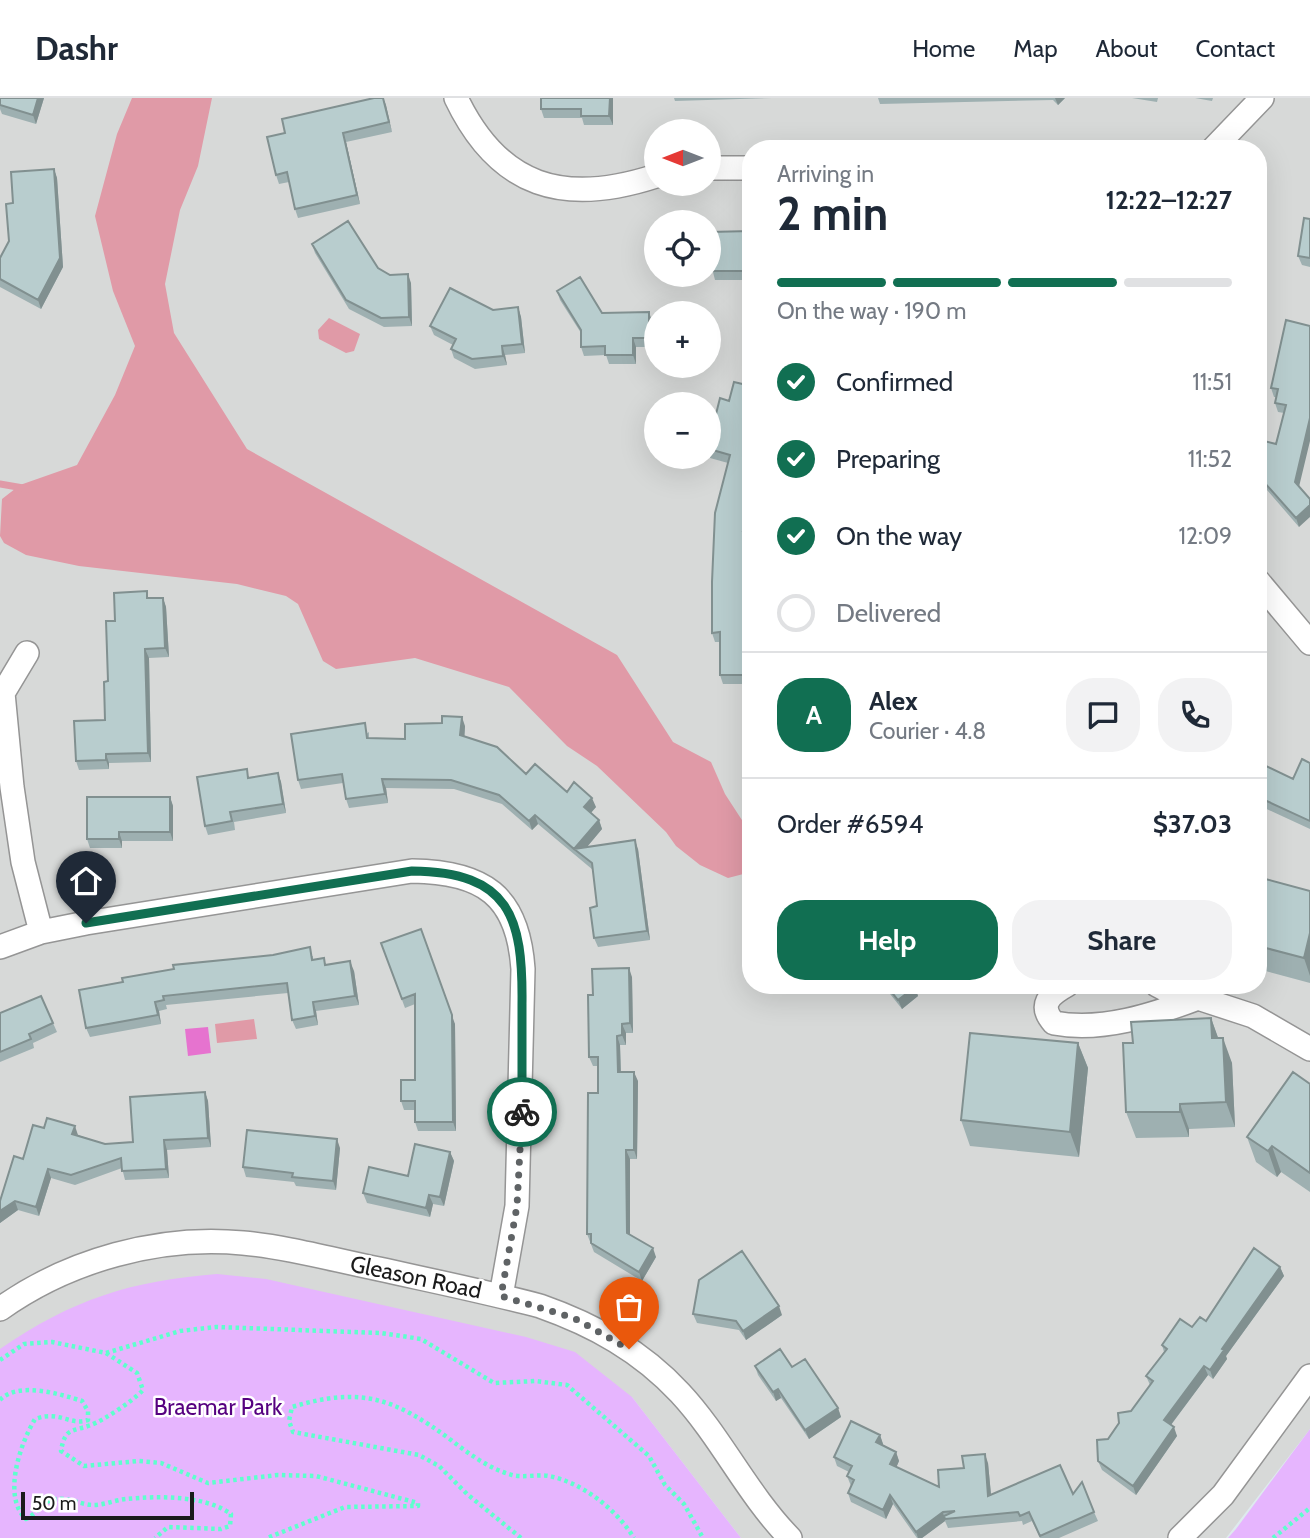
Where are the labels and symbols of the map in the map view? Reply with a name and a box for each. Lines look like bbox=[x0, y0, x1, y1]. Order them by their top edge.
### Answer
north arrow bbox=[644, 119, 721, 196]
pin bbox=[56, 851, 116, 923]
courier bbox=[487, 1077, 557, 1147]
street label: Gleason Road bbox=[348, 1249, 484, 1305]
pin bbox=[599, 1277, 659, 1349]
park label: Braemar Park bbox=[154, 1393, 283, 1421]
scale bar bbox=[21, 1489, 194, 1521]

